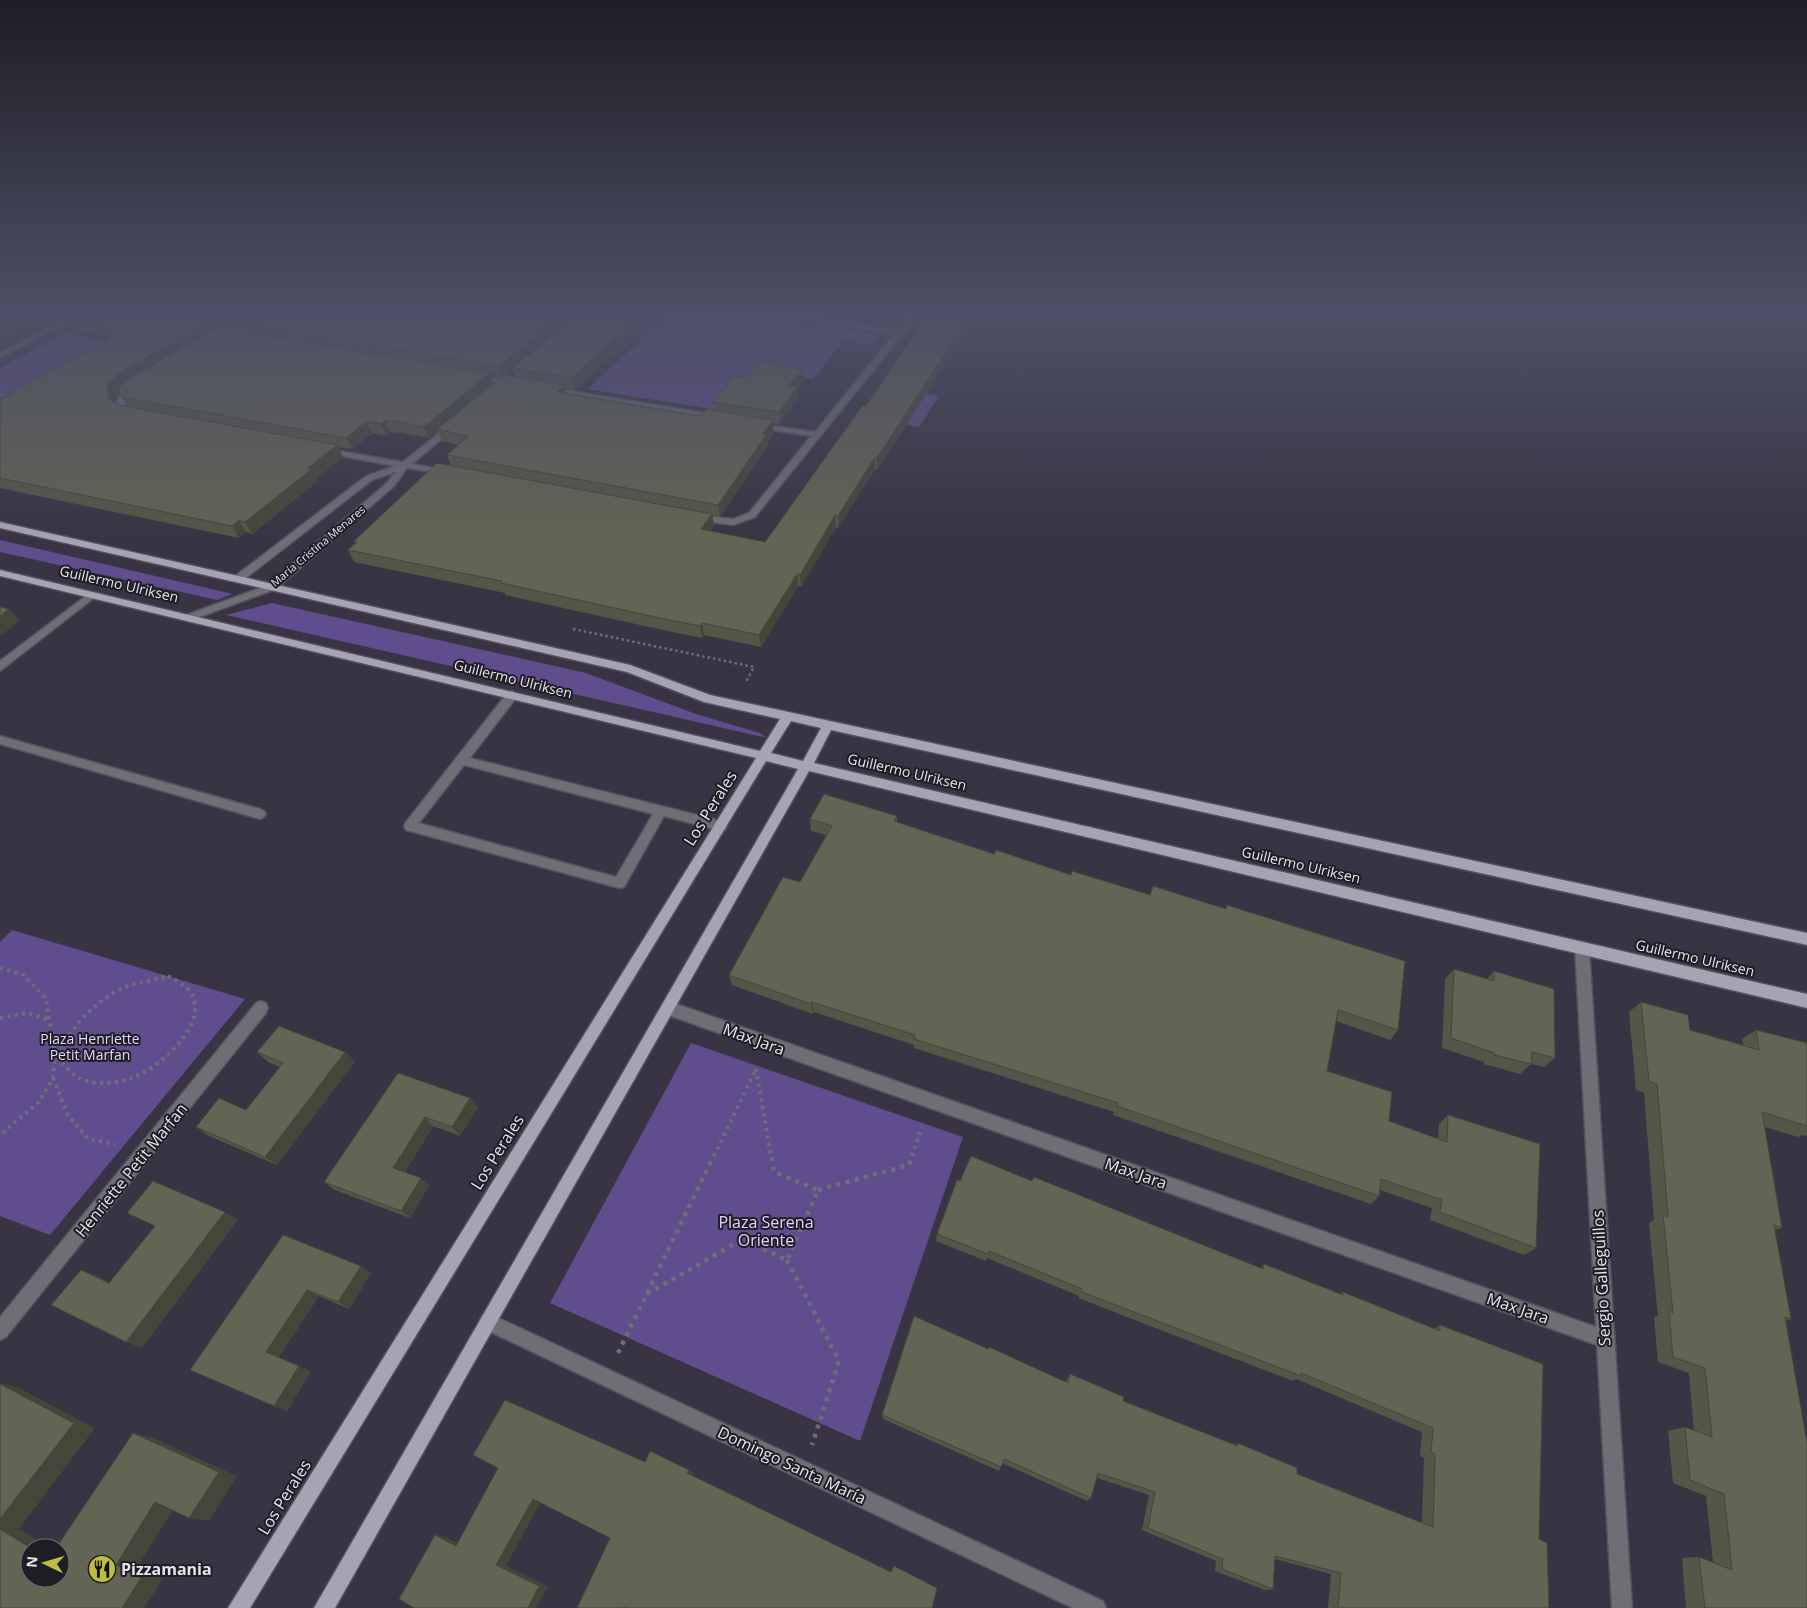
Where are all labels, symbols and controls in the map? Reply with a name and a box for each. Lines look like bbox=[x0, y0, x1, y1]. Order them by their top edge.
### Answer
street label: María Cristina Menares bbox=[267, 502, 368, 590]
street label: Guillermo Ulriksen bbox=[58, 561, 180, 606]
street label: Guillermo Ulriksen bbox=[452, 655, 574, 702]
street label: Guillermo Ulriksen bbox=[846, 749, 968, 794]
street label: Los Perales bbox=[678, 766, 742, 850]
street label: Guillermo Ulriksen bbox=[1240, 842, 1362, 887]
street label: Guillermo Ulriksen bbox=[1634, 935, 1756, 980]
street label: Max Jara bbox=[720, 1018, 788, 1060]
park label: Plaza Henriette Petit Marfan bbox=[40, 1029, 140, 1064]
street label: Henriette Petit Marfan bbox=[70, 1098, 192, 1242]
street label: Los Perales bbox=[465, 1110, 529, 1194]
street label: Max Jara bbox=[1102, 1152, 1170, 1194]
street label: Sergio Galleguillos bbox=[1586, 1209, 1616, 1347]
park label: Plaza Serena Oriente bbox=[718, 1211, 814, 1251]
street label: Max Jara bbox=[1484, 1287, 1552, 1329]
street label: Domingo Santa María bbox=[714, 1421, 870, 1509]
street label: Los Perales bbox=[252, 1455, 316, 1539]
north arrow bbox=[20, 1538, 70, 1588]
restaurant icon: Pizzamania bbox=[87, 1554, 117, 1584]
text: N bbox=[22, 1555, 42, 1568]
place label: Pizzamania bbox=[121, 1558, 212, 1580]

